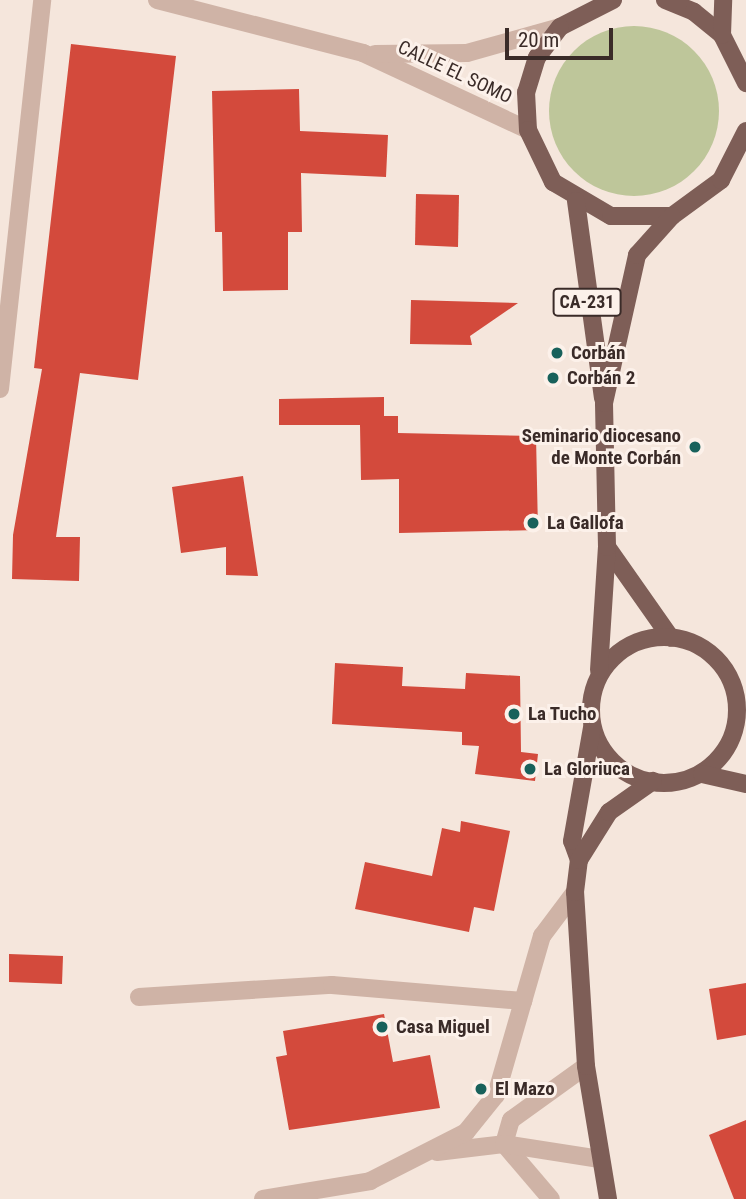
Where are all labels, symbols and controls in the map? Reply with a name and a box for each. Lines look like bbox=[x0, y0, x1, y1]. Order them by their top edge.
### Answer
scale bar bbox=[508, 14, 616, 58]
text: 20 m bbox=[518, 28, 559, 52]
street label: CALLE EL SOMO bbox=[394, 36, 516, 108]
road number: CA-231 bbox=[552, 288, 622, 316]
place label: Corbán bbox=[571, 342, 625, 364]
marker: Corbán bbox=[549, 345, 565, 361]
place label: Corbán 2 bbox=[567, 367, 635, 389]
marker: Corbán 2 bbox=[545, 370, 561, 386]
place label: Seminario diocesano de Monte Corbán bbox=[522, 425, 681, 469]
marker: Seminario diocesano de Monte Corbán bbox=[687, 439, 703, 455]
place label: La Gallofa bbox=[547, 512, 624, 534]
marker: La Gallofa bbox=[525, 515, 541, 531]
place label: La Tucho bbox=[528, 703, 597, 725]
marker: La Tucho bbox=[506, 706, 522, 722]
place label: La Gloriuca bbox=[544, 758, 630, 780]
marker: La Gloriuca bbox=[522, 761, 538, 777]
place label: Casa Miguel bbox=[396, 1016, 490, 1038]
marker: Casa Miguel bbox=[374, 1019, 390, 1035]
place label: El Mazo bbox=[495, 1078, 555, 1100]
marker: El Mazo bbox=[473, 1081, 489, 1097]

